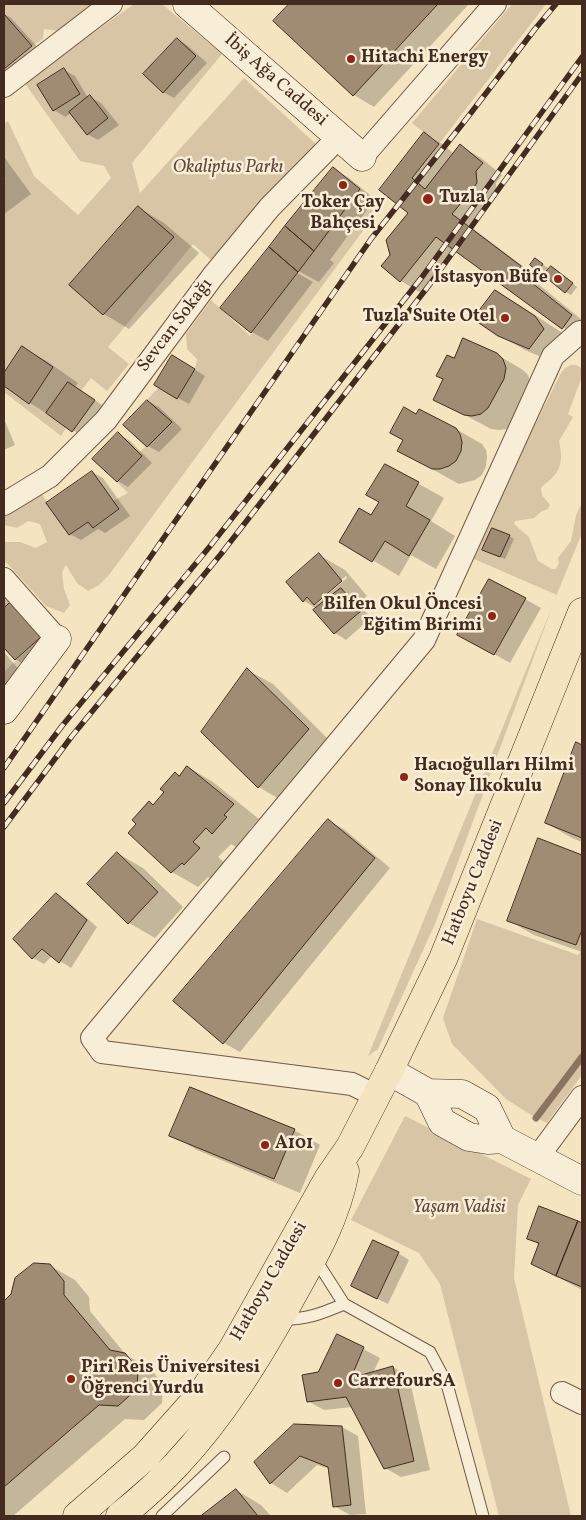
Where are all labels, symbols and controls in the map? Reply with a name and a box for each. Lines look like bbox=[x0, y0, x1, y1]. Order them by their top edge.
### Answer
street label: İbiş Ağa Caddesi bbox=[219, 30, 331, 132]
place label: Hitachi Energy bbox=[361, 48, 488, 70]
marker: Hitachi Energy bbox=[345, 53, 357, 65]
park label: Okaliptus Parkı bbox=[173, 158, 283, 180]
marker: Toker Çay Bahçesi bbox=[337, 179, 349, 191]
place label: Tuzla bbox=[439, 188, 486, 210]
marker: Tuzla bbox=[421, 192, 435, 206]
place label: Toker Çay Bahçesi bbox=[301, 193, 385, 235]
place label: İstasyon Büfe bbox=[434, 268, 548, 290]
marker: İstasyon Büfe bbox=[552, 273, 564, 285]
street label: Sevcan Sokağı bbox=[134, 275, 218, 377]
place label: Tuzla Suite Otel bbox=[363, 307, 495, 329]
marker: Tuzla Suite Otel bbox=[499, 312, 511, 324]
place label: Bilfen Okul Öncesi Eğitim Birimi bbox=[324, 595, 482, 638]
marker: Bilfen Okul Öncesi Eğitim Birimi bbox=[486, 610, 498, 622]
place label: Hacıoğulları Hilmi Sonay İlkokulu bbox=[414, 756, 574, 799]
marker: Hacıoğulları Hilmi Sonay İlkokulu bbox=[398, 771, 410, 783]
street label: Hatboyu Caddesi bbox=[439, 817, 509, 949]
place label: A101 bbox=[275, 1134, 313, 1156]
marker: A101 bbox=[259, 1139, 271, 1151]
park label: Yaşam Vadisi bbox=[413, 1198, 505, 1220]
street label: Hatboyu Caddesi bbox=[227, 1219, 313, 1345]
place label: Piri Reis Üniversitesi Öğrenci Yurdu bbox=[81, 1358, 260, 1400]
place label: CarrefourSA bbox=[348, 1372, 455, 1394]
marker: Piri Reis Üniversitesi Öğrenci Yurdu bbox=[65, 1373, 77, 1385]
marker: CarrefourSA bbox=[332, 1377, 344, 1389]

